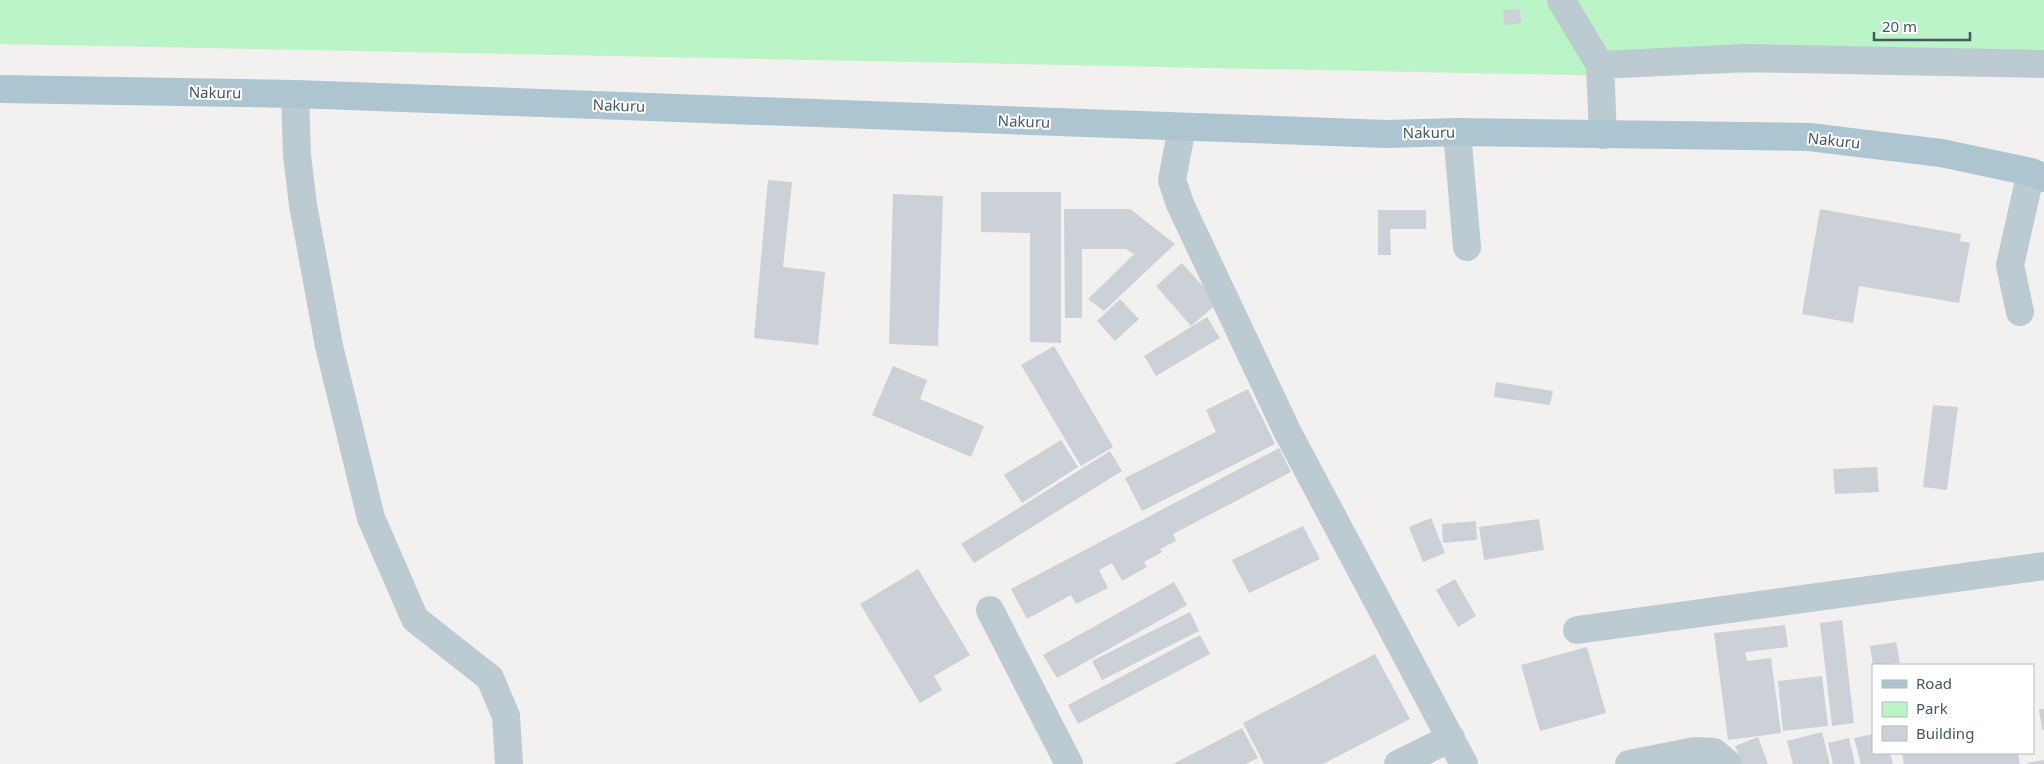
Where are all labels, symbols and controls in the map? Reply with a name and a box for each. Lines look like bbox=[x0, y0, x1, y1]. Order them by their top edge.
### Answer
scale bar bbox=[1874, 10, 1970, 42]
text: 20 m bbox=[1882, 16, 1917, 36]
street label: Nakuru bbox=[189, 82, 241, 102]
street label: Nakuru bbox=[592, 94, 646, 116]
street label: Nakuru bbox=[997, 110, 1051, 132]
street label: Nakuru bbox=[1403, 122, 1455, 142]
street label: Nakuru bbox=[1807, 127, 1861, 153]
legend bbox=[1872, 664, 2034, 754]
text: Road bbox=[1916, 673, 1952, 693]
text: Park bbox=[1916, 698, 1948, 718]
text: Building bbox=[1916, 723, 1974, 743]

